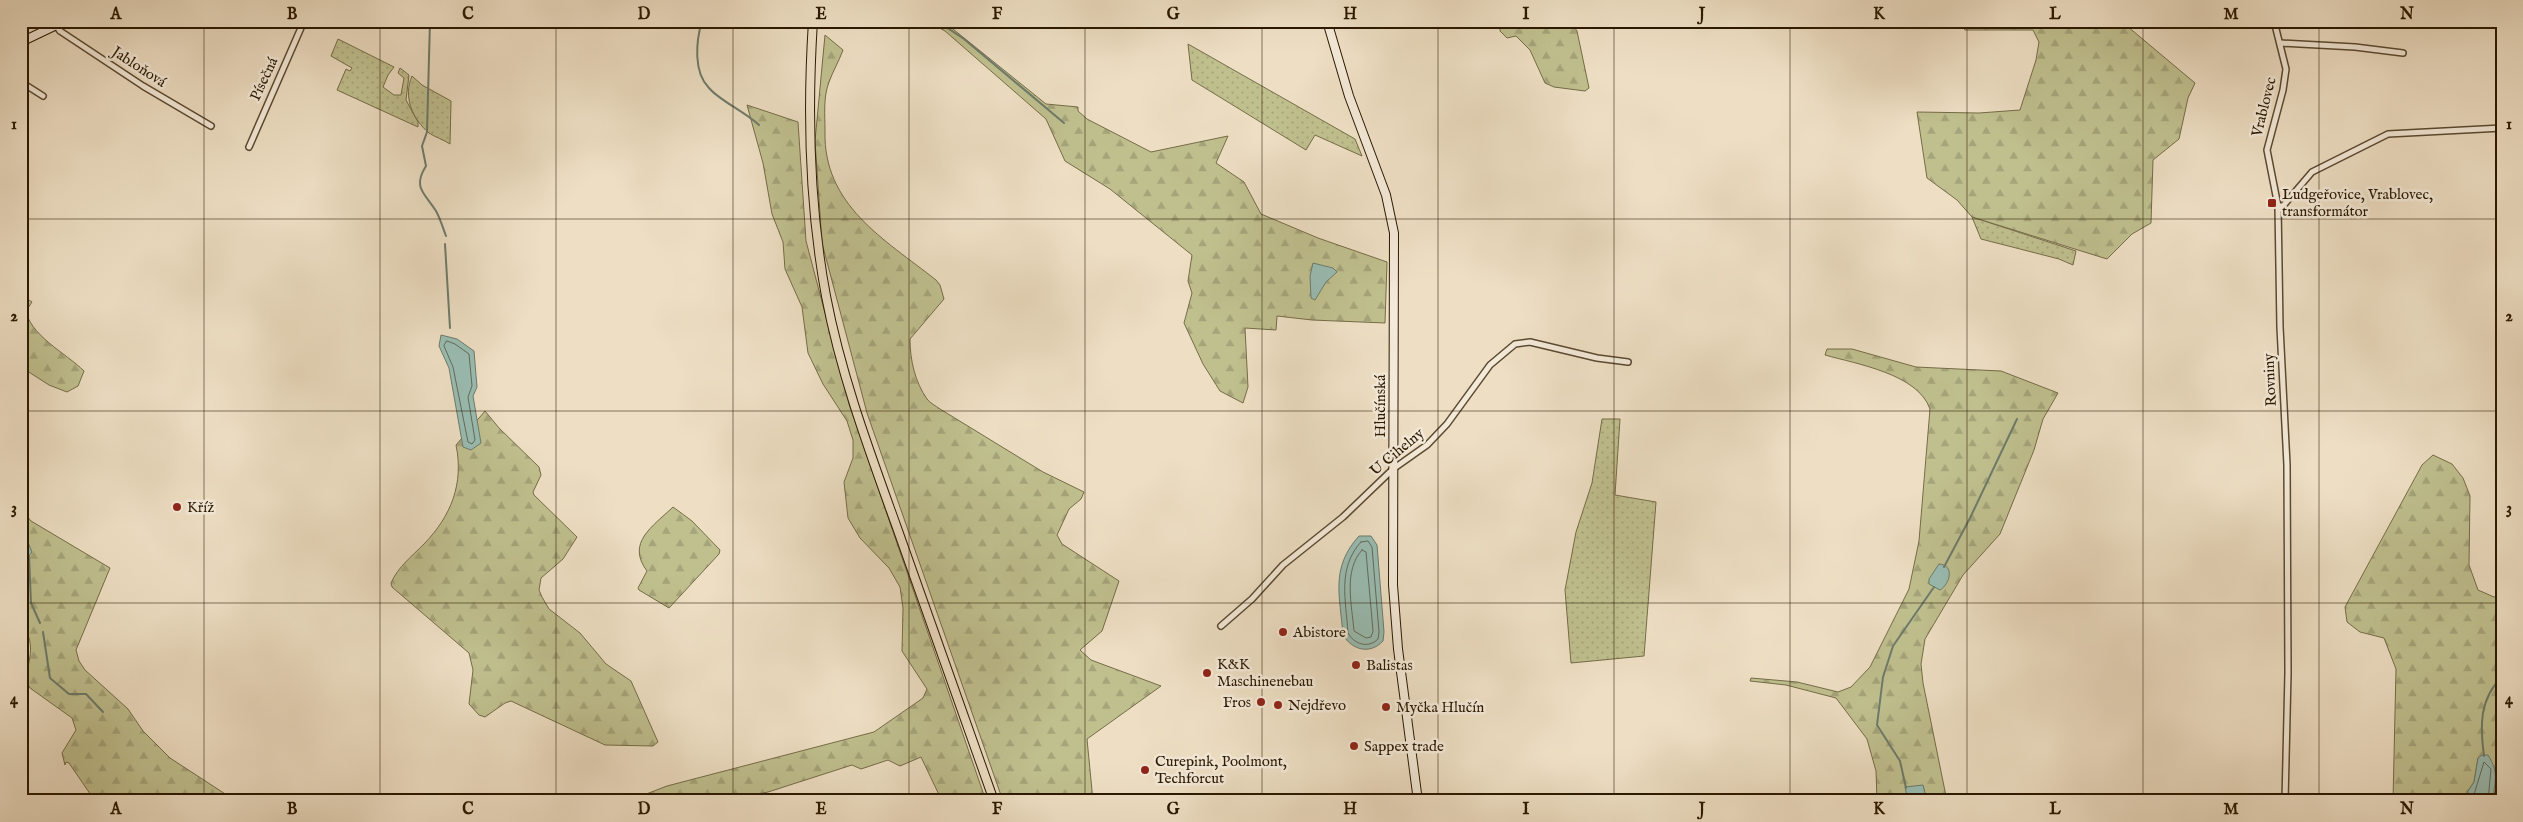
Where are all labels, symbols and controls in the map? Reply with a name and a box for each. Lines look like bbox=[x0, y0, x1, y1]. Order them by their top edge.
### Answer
text: A bbox=[110, 5, 123, 25]
text: B bbox=[287, 5, 298, 25]
text: C bbox=[462, 5, 474, 25]
text: D bbox=[638, 5, 651, 25]
text: E bbox=[815, 5, 827, 25]
text: F bbox=[992, 5, 1003, 25]
text: G bbox=[1167, 5, 1180, 25]
text: H bbox=[1343, 5, 1357, 25]
text: I bbox=[1523, 5, 1530, 25]
text: J bbox=[1697, 5, 1706, 25]
text: K bbox=[1873, 5, 1886, 25]
text: L bbox=[2049, 5, 2061, 25]
text: M bbox=[2223, 5, 2239, 25]
text: N bbox=[2399, 5, 2414, 25]
street label: Jabloňová bbox=[106, 41, 170, 92]
street label: Písečná bbox=[246, 54, 282, 104]
street label: Vrablovec bbox=[2247, 75, 2281, 140]
text: 1 bbox=[11, 115, 17, 135]
text: 1 bbox=[2506, 115, 2512, 135]
place label: Ludgeřovice, Vrablovec, transformátor bbox=[2282, 185, 2433, 221]
marker: Ludgeřovice, Vrablovec, transformátor bbox=[2266, 197, 2278, 209]
text: 2 bbox=[10, 307, 18, 327]
text: 2 bbox=[2505, 307, 2513, 327]
street label: Rovniny bbox=[2259, 352, 2281, 407]
street label: Hlučínská bbox=[1371, 374, 1390, 437]
street label: U Cihelny bbox=[1366, 423, 1428, 480]
place label: Kříž bbox=[187, 498, 214, 517]
text: 3 bbox=[11, 499, 17, 519]
text: 3 bbox=[2506, 499, 2512, 519]
marker: Kříž bbox=[171, 501, 183, 513]
place label: Abistore bbox=[1292, 623, 1346, 642]
marker: Abistore bbox=[1277, 626, 1289, 638]
place label: K&K Maschinenebau bbox=[1217, 655, 1314, 691]
place label: Balistas bbox=[1366, 656, 1413, 675]
marker: Balistas bbox=[1350, 659, 1362, 671]
marker: K&K Maschinenebau bbox=[1201, 667, 1213, 679]
text: 4 bbox=[10, 690, 19, 710]
text: 4 bbox=[2505, 690, 2514, 710]
place label: Fros bbox=[1223, 693, 1251, 712]
marker: Fros bbox=[1255, 696, 1267, 708]
place label: Nejdřevo bbox=[1288, 696, 1346, 715]
place label: Myčka Hlučín bbox=[1396, 698, 1484, 717]
marker: Nejdřevo bbox=[1272, 699, 1284, 711]
marker: Myčka Hlučín bbox=[1380, 701, 1392, 713]
place label: Sappex trade bbox=[1364, 737, 1444, 756]
marker: Sappex trade bbox=[1348, 740, 1360, 752]
place label: Curepink, Poolmont, Techforcut bbox=[1155, 752, 1287, 788]
marker: Curepink, Poolmont, Techforcut bbox=[1139, 764, 1151, 776]
text: A bbox=[110, 800, 123, 820]
text: B bbox=[287, 800, 298, 820]
text: C bbox=[462, 800, 474, 820]
text: D bbox=[638, 800, 651, 820]
text: E bbox=[815, 800, 827, 820]
text: F bbox=[992, 800, 1003, 820]
text: G bbox=[1167, 800, 1180, 820]
text: H bbox=[1343, 800, 1357, 820]
text: I bbox=[1523, 800, 1530, 820]
text: J bbox=[1697, 800, 1706, 820]
text: K bbox=[1873, 800, 1886, 820]
text: L bbox=[2049, 800, 2061, 820]
text: M bbox=[2223, 800, 2239, 820]
text: N bbox=[2399, 800, 2414, 820]

